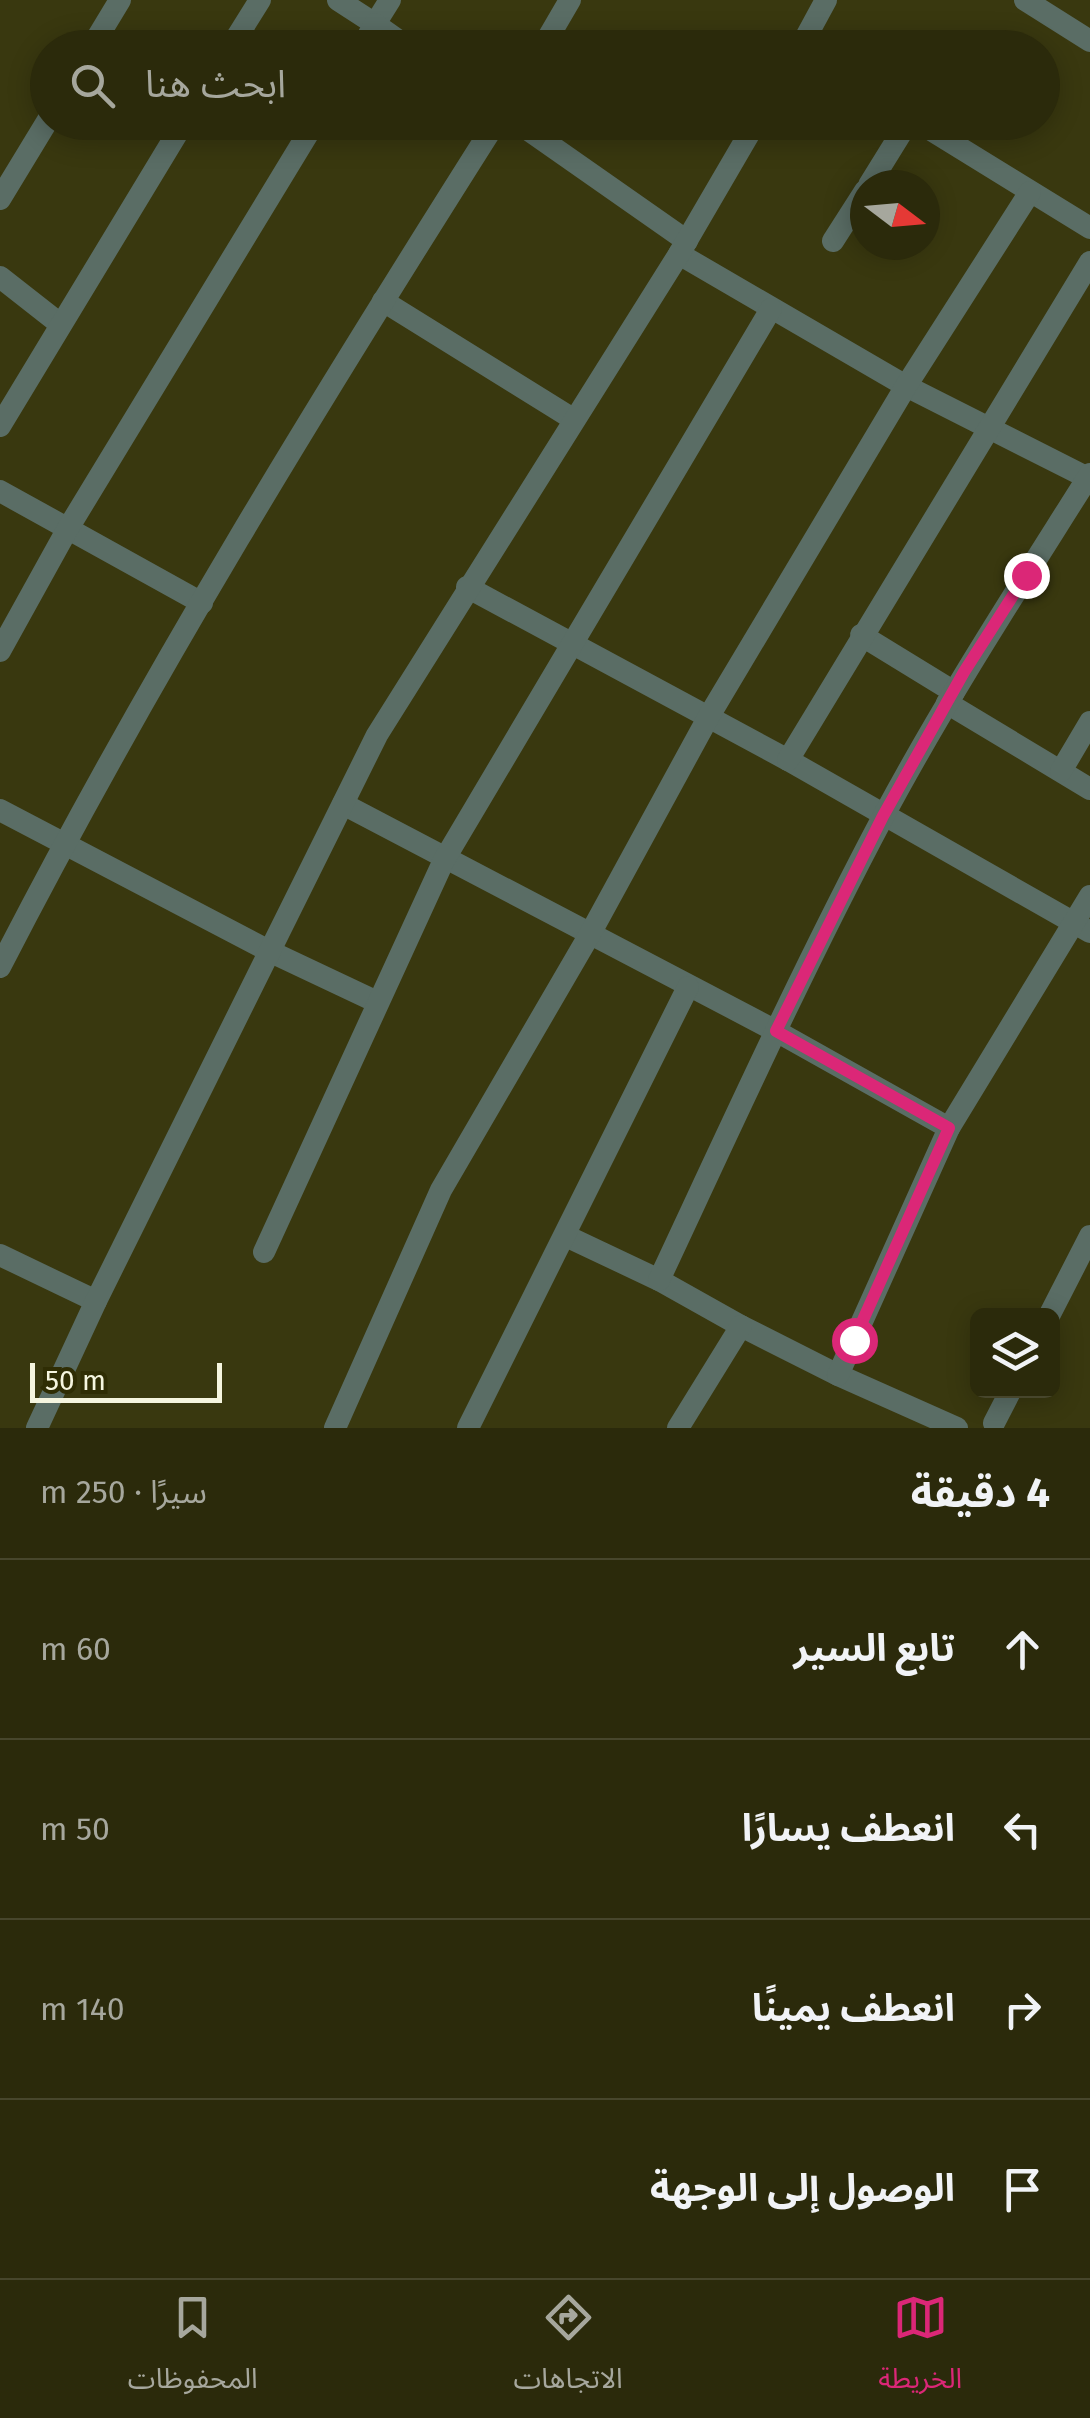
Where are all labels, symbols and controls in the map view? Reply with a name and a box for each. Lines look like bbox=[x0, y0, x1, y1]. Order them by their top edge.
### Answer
search box bbox=[30, 30, 1060, 140]
icon: search bbox=[65, 58, 120, 113]
text: ابحث هنا bbox=[145, 61, 286, 107]
north arrow bbox=[850, 170, 940, 260]
route end bbox=[1004, 553, 1050, 599]
map controls bbox=[970, 1308, 1060, 1398]
button: layers bbox=[970, 1308, 1060, 1398]
route start bbox=[832, 1318, 878, 1364]
scale bar bbox=[30, 1358, 222, 1402]
text: 50 m bbox=[45, 1364, 106, 1397]
text: 4 دقيقة bbox=[911, 1468, 1050, 1518]
text: سيرًا · 250 m bbox=[40, 1473, 207, 1511]
icon: ahead bbox=[995, 1622, 1050, 1677]
text: تابع السير bbox=[794, 1625, 955, 1671]
text: 60 m bbox=[40, 1630, 111, 1668]
icon: left bbox=[995, 1802, 1050, 1857]
text: انعطف يسارًا bbox=[742, 1805, 955, 1851]
text: 50 m bbox=[40, 1810, 110, 1848]
icon: right bbox=[995, 1982, 1050, 2037]
text: انعطف يمينًا bbox=[752, 1985, 955, 2031]
text: 140 m bbox=[40, 1990, 125, 2028]
icon: arrive bbox=[995, 2162, 1050, 2217]
text: الوصول إلى الوجهة bbox=[650, 2165, 955, 2211]
tab: المحفوظات bbox=[128, 2290, 258, 2409]
tab: الاتجاهات bbox=[513, 2290, 623, 2409]
tab: الخريطة bbox=[878, 2290, 962, 2409]

